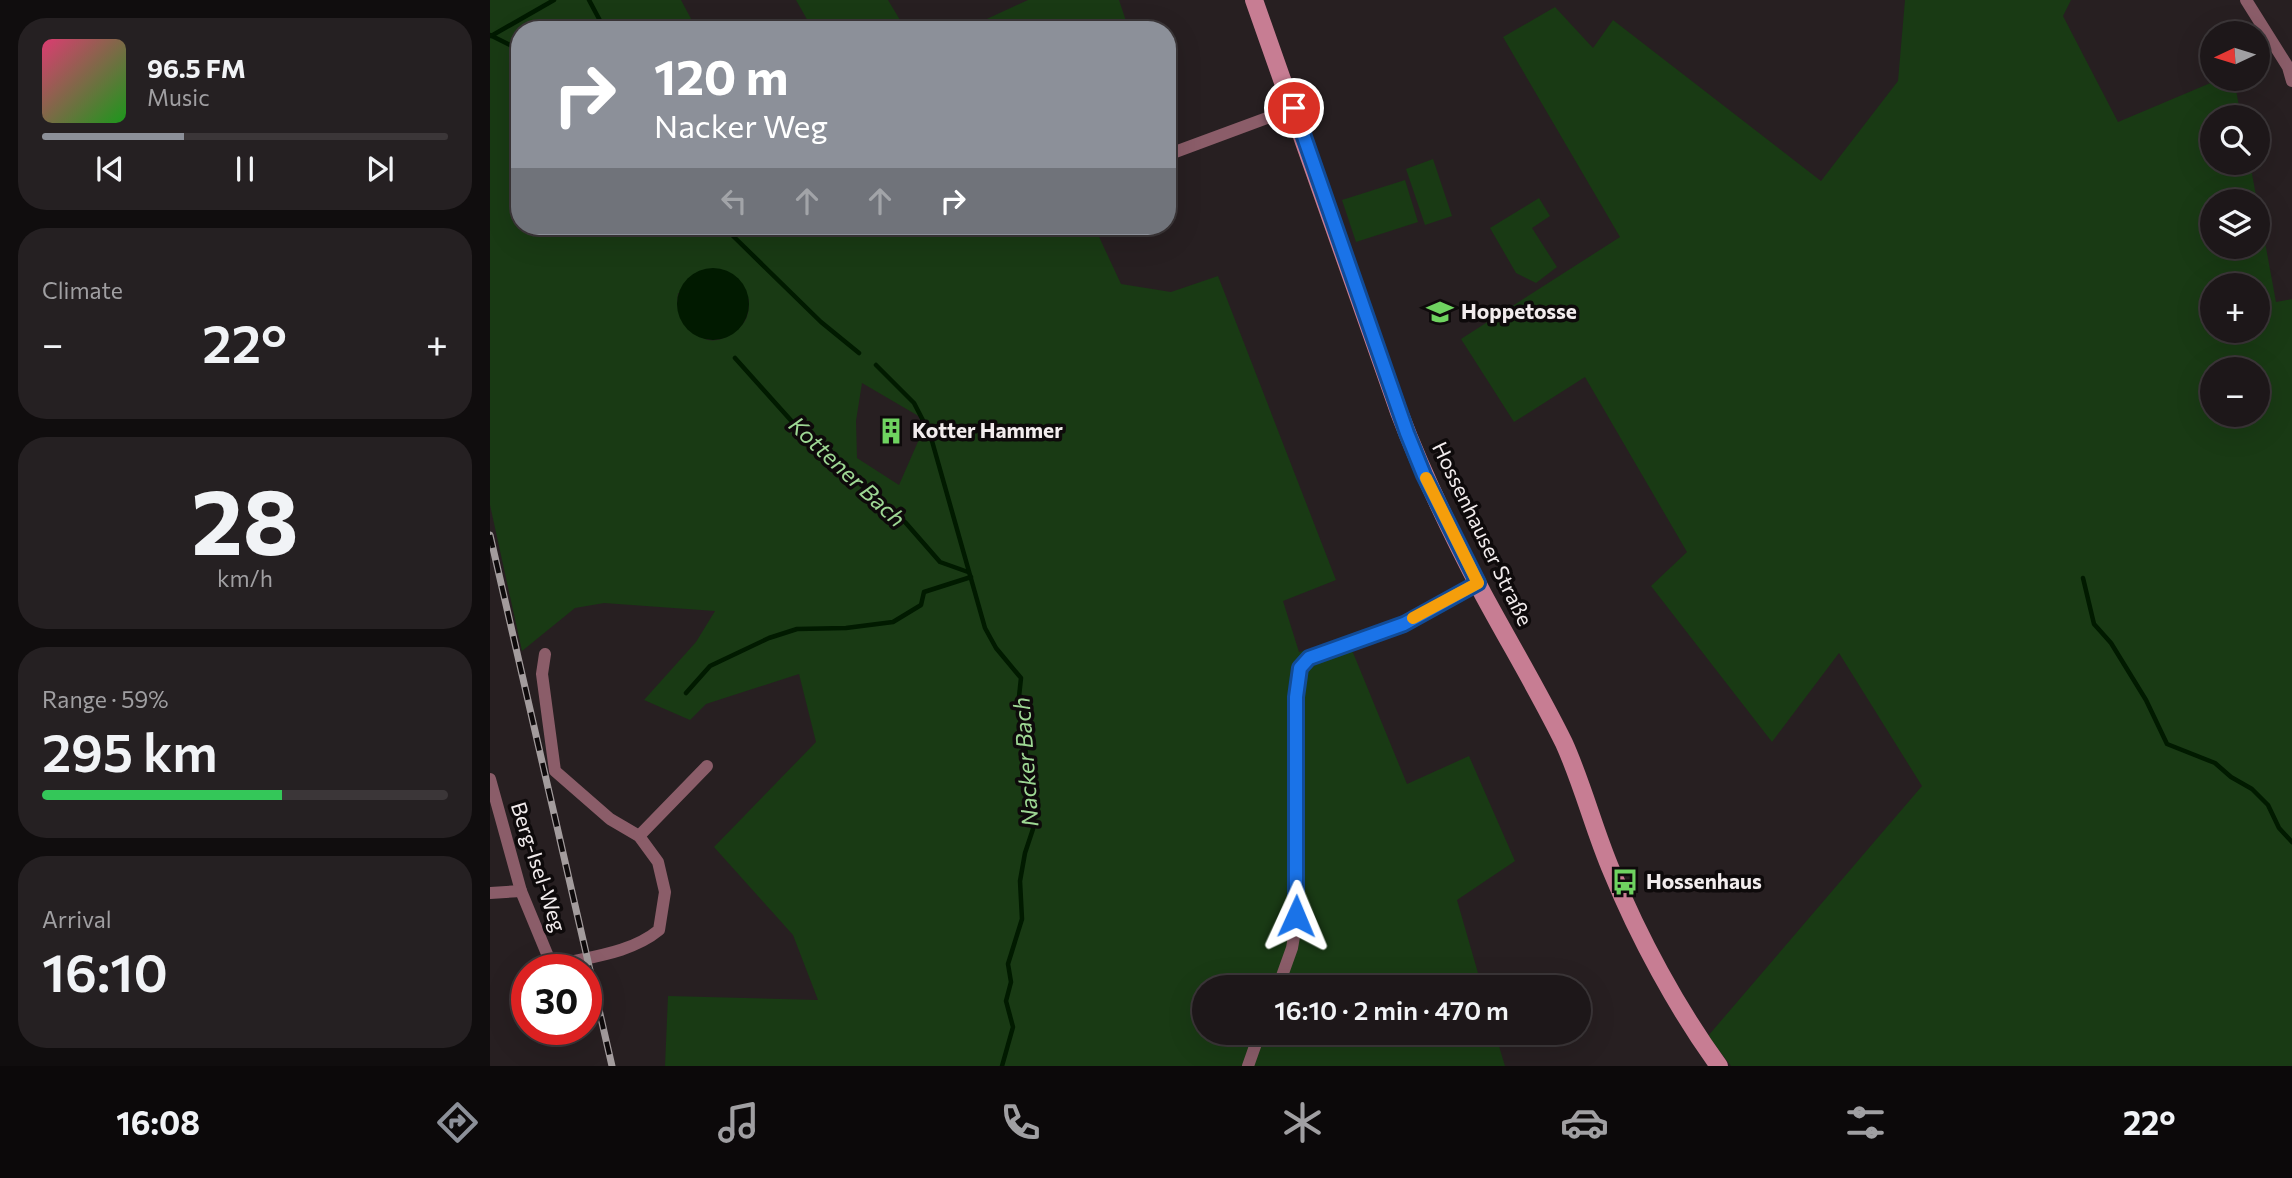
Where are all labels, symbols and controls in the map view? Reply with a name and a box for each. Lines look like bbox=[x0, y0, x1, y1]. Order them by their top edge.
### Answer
north arrow bbox=[2200, 21, 2270, 91]
map controls bbox=[2200, 21, 2270, 427]
text: 120 m bbox=[654, 45, 788, 105]
icon: right bbox=[539, 49, 630, 140]
text: 96.5 FM bbox=[147, 52, 246, 83]
pin bbox=[1264, 78, 1324, 138]
text: Music bbox=[147, 83, 210, 111]
icon: arrive bbox=[1275, 89, 1313, 127]
text: Nacker Weg bbox=[654, 105, 828, 145]
button: search bbox=[2200, 105, 2270, 175]
icon: previous bbox=[91, 150, 129, 188]
icon: pause bbox=[226, 150, 264, 188]
icon: next bbox=[361, 150, 399, 188]
icon: left bbox=[715, 182, 753, 220]
icon: ahead bbox=[788, 182, 826, 220]
icon: ahead bbox=[861, 182, 899, 220]
icon: right bbox=[934, 182, 972, 220]
button: layers bbox=[2200, 189, 2270, 259]
button: + bbox=[2200, 273, 2270, 343]
text: Climate bbox=[42, 276, 123, 304]
school or university icon: Hoppetosse bbox=[1425, 297, 1455, 327]
place label: Hoppetosse bbox=[1461, 298, 1577, 323]
text: 22° bbox=[202, 310, 287, 374]
text: − bbox=[42, 319, 64, 366]
text: + bbox=[426, 319, 448, 366]
button: − bbox=[2200, 357, 2270, 427]
water label: Kottener Bach bbox=[784, 410, 912, 532]
building icon: Kotter Hammer bbox=[876, 416, 906, 446]
place label: Kotter Hammer bbox=[912, 417, 1063, 442]
street label: Hossenhauser Straße bbox=[1428, 437, 1539, 629]
text: 28 bbox=[191, 462, 299, 574]
text: km/h bbox=[217, 564, 273, 592]
text: Range · 59% bbox=[42, 685, 169, 713]
water label: Nacker Bach bbox=[1007, 696, 1043, 828]
text: 295 km bbox=[42, 719, 218, 783]
street label: Berg-Isel-Weg bbox=[507, 799, 572, 935]
bus stop icon: Hossenhaus bbox=[1610, 867, 1640, 897]
place label: Hossenhaus bbox=[1646, 868, 1762, 893]
position arrow bbox=[1259, 879, 1333, 953]
text: Arrival bbox=[42, 905, 112, 933]
text: 16:10 bbox=[42, 939, 168, 1003]
speed limit sign: 30 bbox=[511, 954, 602, 1045]
text: 16:10 · 2 min · 470 m bbox=[1274, 994, 1509, 1025]
icon: directions bbox=[433, 1098, 482, 1147]
icon: music bbox=[714, 1098, 763, 1147]
icon: phone bbox=[996, 1098, 1045, 1147]
icon: climate bbox=[1278, 1098, 1327, 1147]
icon: car bbox=[1560, 1098, 1609, 1147]
icon: filters bbox=[1841, 1098, 1890, 1147]
text: 16:08 bbox=[116, 1102, 200, 1142]
text: 22° bbox=[2123, 1102, 2176, 1142]

